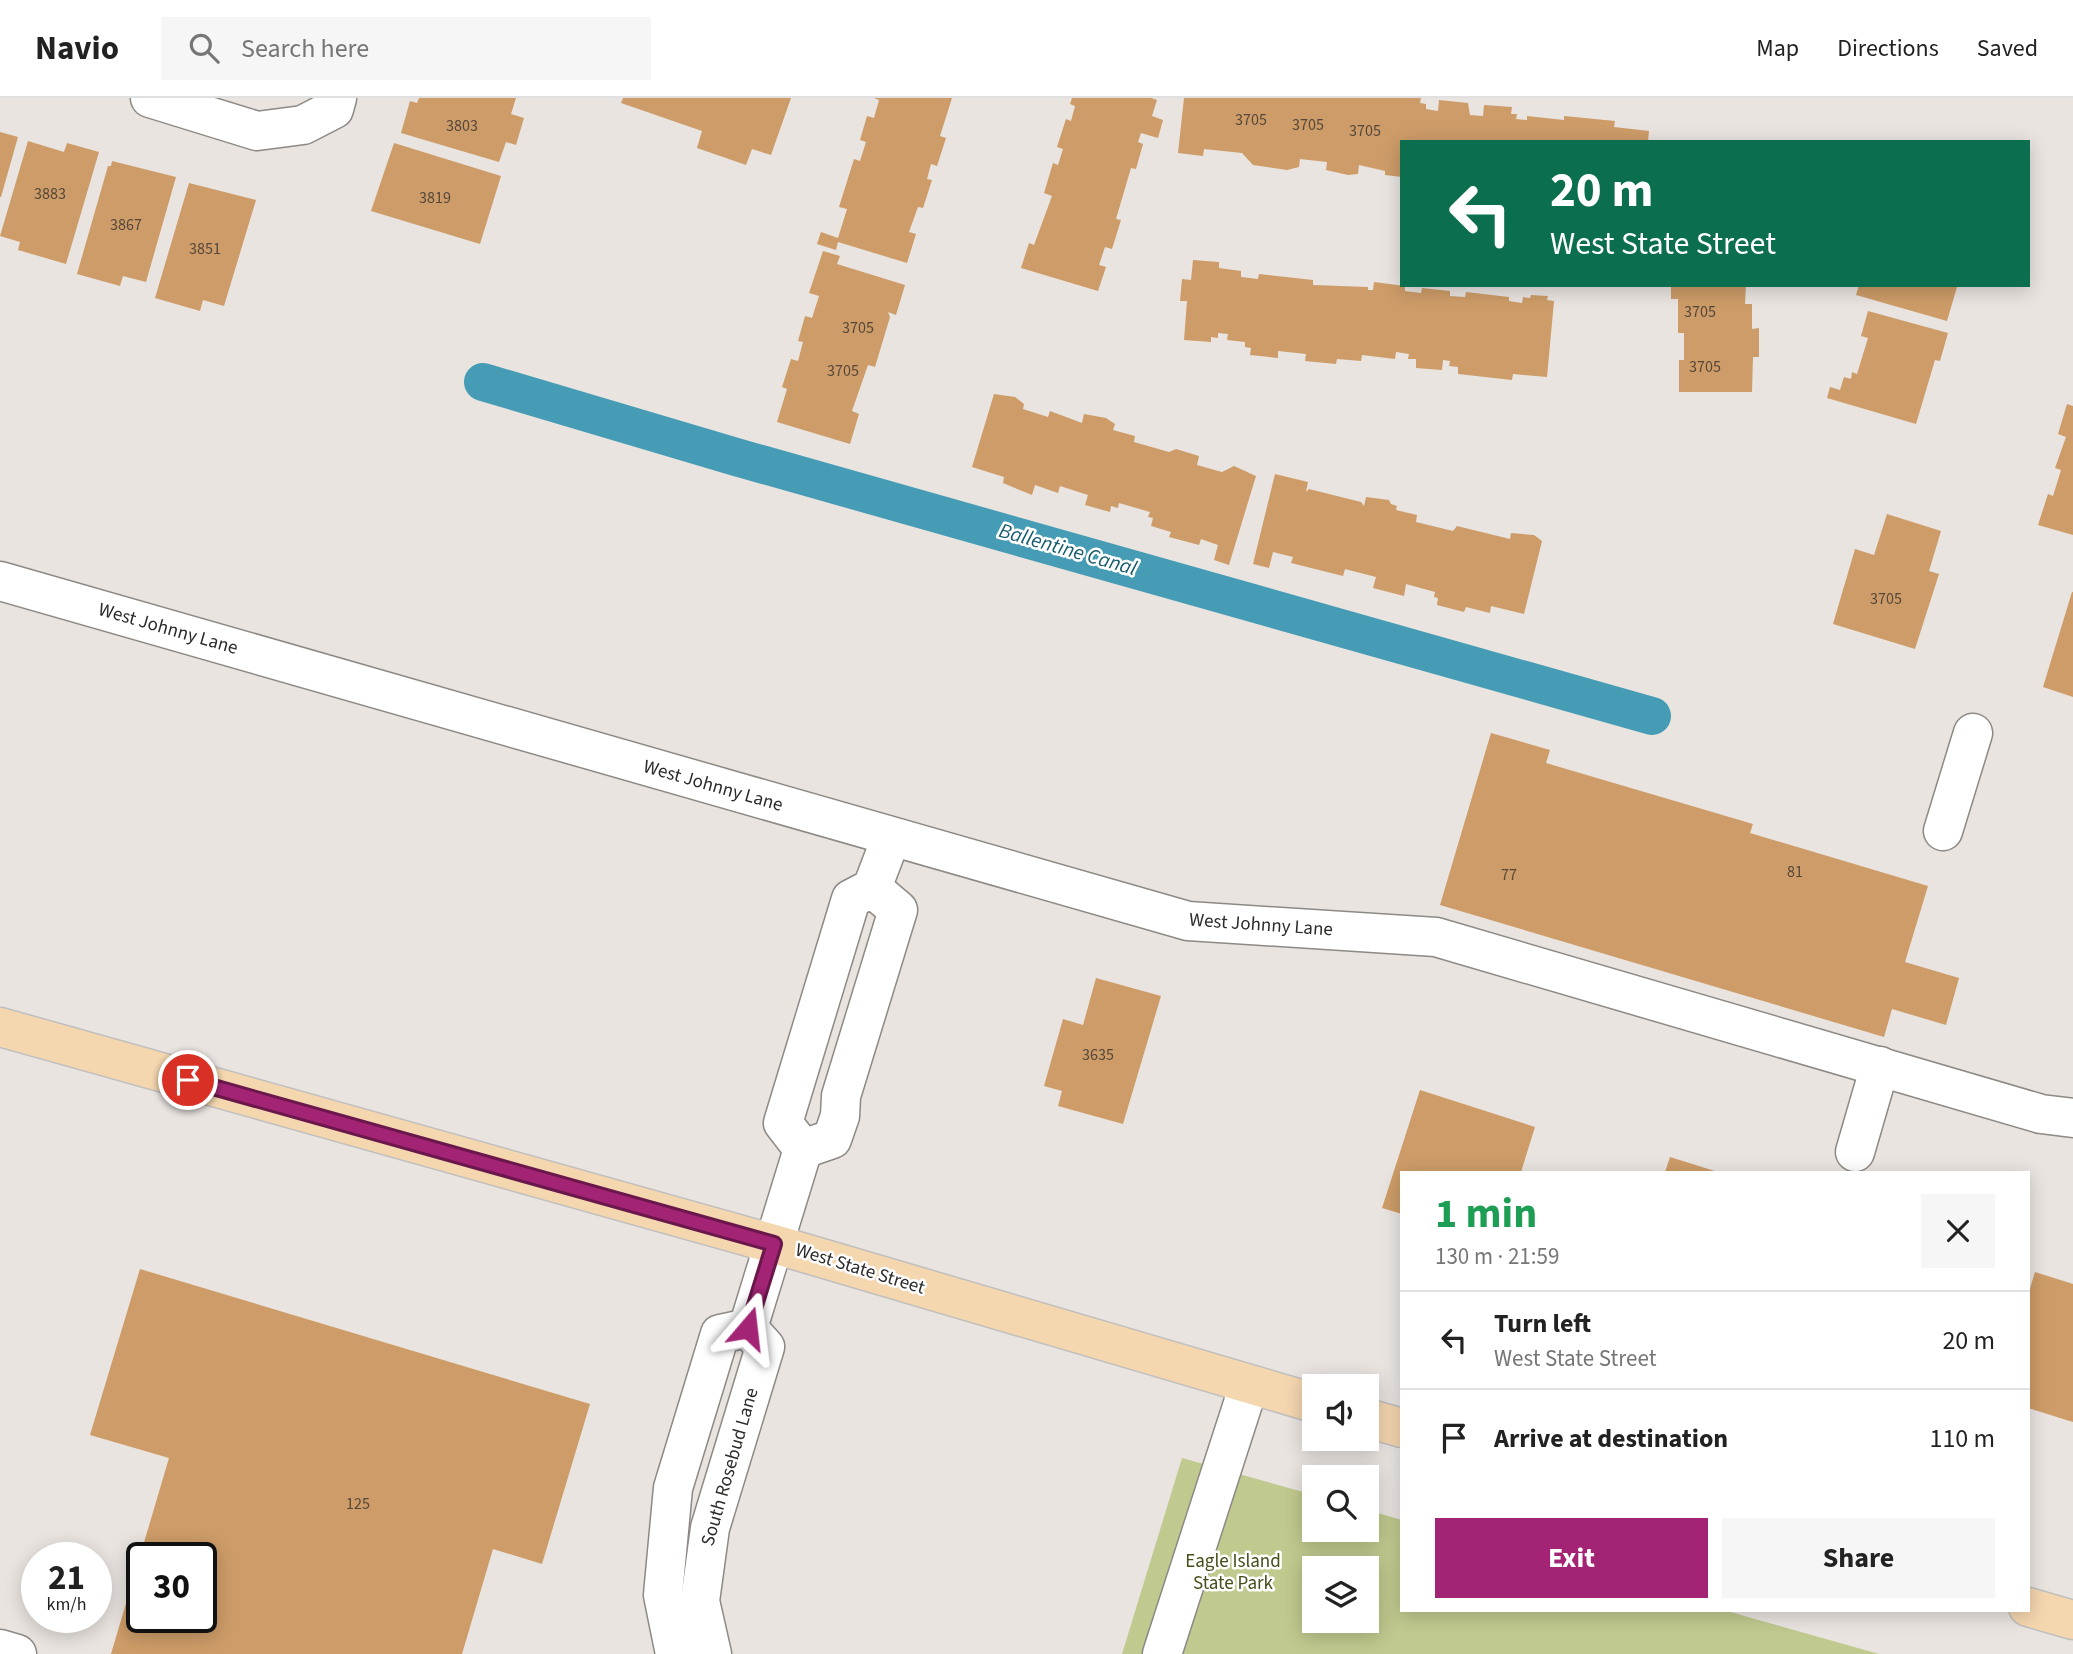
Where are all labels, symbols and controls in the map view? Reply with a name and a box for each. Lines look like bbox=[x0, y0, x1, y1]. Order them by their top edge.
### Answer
search box bbox=[161, 17, 651, 80]
text: Navio bbox=[35, 25, 119, 72]
icon: search bbox=[185, 29, 223, 67]
text: Search here bbox=[241, 30, 369, 67]
text: Map bbox=[1756, 31, 1799, 66]
text: Directions bbox=[1837, 31, 1939, 66]
text: Saved bbox=[1977, 31, 2038, 66]
house number: 3705 bbox=[1235, 109, 1267, 131]
house number: 3705 bbox=[1292, 114, 1324, 136]
house number: 3803 bbox=[446, 115, 478, 137]
house number: 3705 bbox=[1349, 120, 1381, 142]
text: 20 m bbox=[1550, 156, 1654, 226]
icon: left bbox=[1435, 168, 1526, 259]
house number: 3883 bbox=[34, 183, 66, 205]
house number: 3819 bbox=[419, 187, 451, 209]
house number: 3867 bbox=[110, 214, 142, 236]
text: West State Street bbox=[1550, 221, 1776, 267]
house number: 3851 bbox=[189, 238, 221, 260]
house number: 3705 bbox=[1684, 301, 1716, 323]
house number: 3705 bbox=[842, 317, 874, 339]
house number: 3705 bbox=[1689, 356, 1721, 378]
house number: 3705 bbox=[827, 360, 859, 382]
water label: Ballentine Canal bbox=[996, 515, 1141, 583]
house number: 3705 bbox=[1870, 588, 1902, 610]
street label: West Johnny Lane bbox=[95, 596, 241, 662]
street label: West Johnny Lane bbox=[640, 753, 786, 819]
house number: 81 bbox=[1787, 861, 1803, 883]
house number: 77 bbox=[1501, 864, 1517, 886]
street label: West Johnny Lane bbox=[1188, 907, 1334, 943]
house number: 3635 bbox=[1082, 1044, 1114, 1066]
pin bbox=[158, 1050, 218, 1110]
icon: arrive bbox=[169, 1061, 207, 1099]
text: 1 min bbox=[1435, 1184, 1537, 1244]
button: close bbox=[1921, 1194, 1995, 1268]
street label: West State Street bbox=[792, 1236, 929, 1302]
text: 130 m · 21:59 bbox=[1435, 1240, 1559, 1273]
position arrow bbox=[711, 1291, 785, 1365]
text: Turn left bbox=[1494, 1305, 1591, 1342]
icon: left bbox=[1435, 1321, 1473, 1359]
text: 20 m bbox=[1942, 1322, 1995, 1359]
text: West State Street bbox=[1494, 1342, 1656, 1375]
map controls bbox=[1302, 1374, 1379, 1633]
button: sound bbox=[1302, 1374, 1379, 1451]
street label: South Rosebud Lane bbox=[695, 1385, 765, 1549]
icon: arrive bbox=[1435, 1419, 1473, 1457]
text: Arrive at destination bbox=[1494, 1420, 1728, 1457]
text: 110 m bbox=[1929, 1420, 1995, 1457]
button: search bbox=[1302, 1465, 1379, 1542]
house number: 125 bbox=[346, 1493, 370, 1515]
button: Exit bbox=[1435, 1518, 1708, 1598]
button: Share bbox=[1722, 1518, 1995, 1598]
speed limit sign: 30 bbox=[126, 1542, 217, 1633]
park label: Eagle Island State Park bbox=[1185, 1548, 1281, 1597]
text: 21 bbox=[48, 1553, 85, 1603]
button: layers bbox=[1302, 1556, 1379, 1633]
text: km/h bbox=[47, 1592, 86, 1617]

